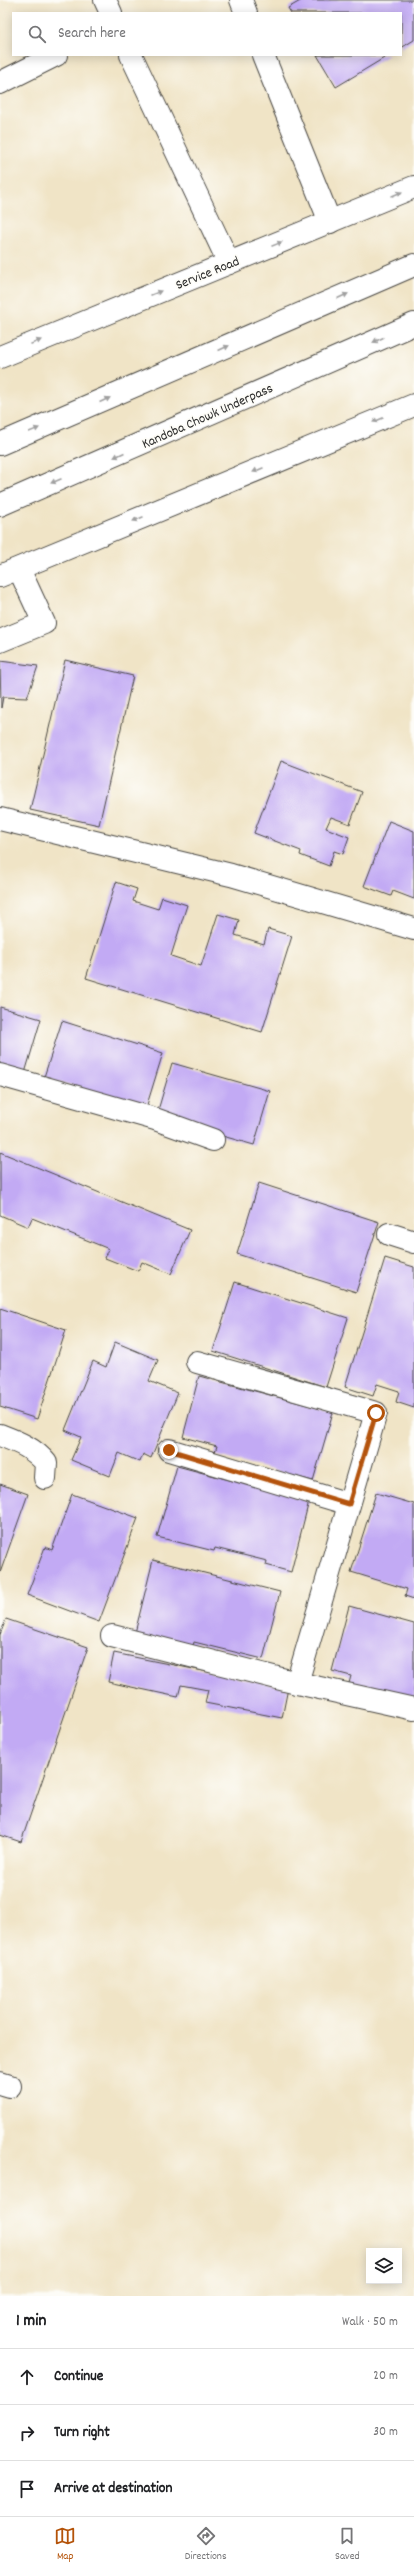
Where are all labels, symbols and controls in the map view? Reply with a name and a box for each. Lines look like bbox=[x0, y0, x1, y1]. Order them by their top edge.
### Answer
search box bbox=[12, 12, 402, 56]
icon: search bbox=[26, 23, 48, 45]
text: Search here bbox=[58, 23, 126, 45]
one-way arrow bbox=[391, 191, 402, 197]
one-way arrow bbox=[271, 240, 283, 246]
street label: Service Road bbox=[173, 252, 243, 296]
one-way arrow bbox=[151, 290, 162, 296]
one-way arrow bbox=[337, 293, 348, 299]
one-way arrow bbox=[373, 337, 384, 343]
one-way arrow bbox=[31, 339, 43, 345]
one-way arrow bbox=[218, 345, 229, 351]
street label: Kandoba Chowk Underpass bbox=[139, 379, 277, 455]
one-way arrow bbox=[99, 397, 110, 403]
one-way arrow bbox=[372, 416, 384, 423]
one-way arrow bbox=[29, 427, 40, 433]
one-way arrow bbox=[112, 452, 124, 458]
one-way arrow bbox=[252, 466, 264, 473]
one-way arrow bbox=[50, 479, 62, 485]
one-way arrow bbox=[131, 517, 143, 523]
route start bbox=[367, 1404, 385, 1422]
route end bbox=[160, 1441, 178, 1459]
map controls bbox=[366, 2248, 402, 2284]
button: layers bbox=[366, 2248, 402, 2284]
text: 1 min bbox=[16, 2310, 46, 2334]
text: Walk · 50 m bbox=[342, 2313, 398, 2332]
icon: ahead bbox=[16, 2366, 38, 2388]
text: Continue bbox=[54, 2366, 103, 2388]
text: 20 m bbox=[373, 2367, 398, 2386]
icon: right bbox=[16, 2422, 38, 2444]
text: Turn right bbox=[54, 2422, 110, 2444]
text: 30 m bbox=[373, 2423, 398, 2442]
icon: arrive bbox=[16, 2478, 38, 2500]
text: Arrive at destination bbox=[54, 2478, 172, 2500]
tab: Map bbox=[54, 2525, 76, 2565]
tab: Directions bbox=[185, 2525, 227, 2565]
tab: Saved bbox=[335, 2525, 360, 2565]

